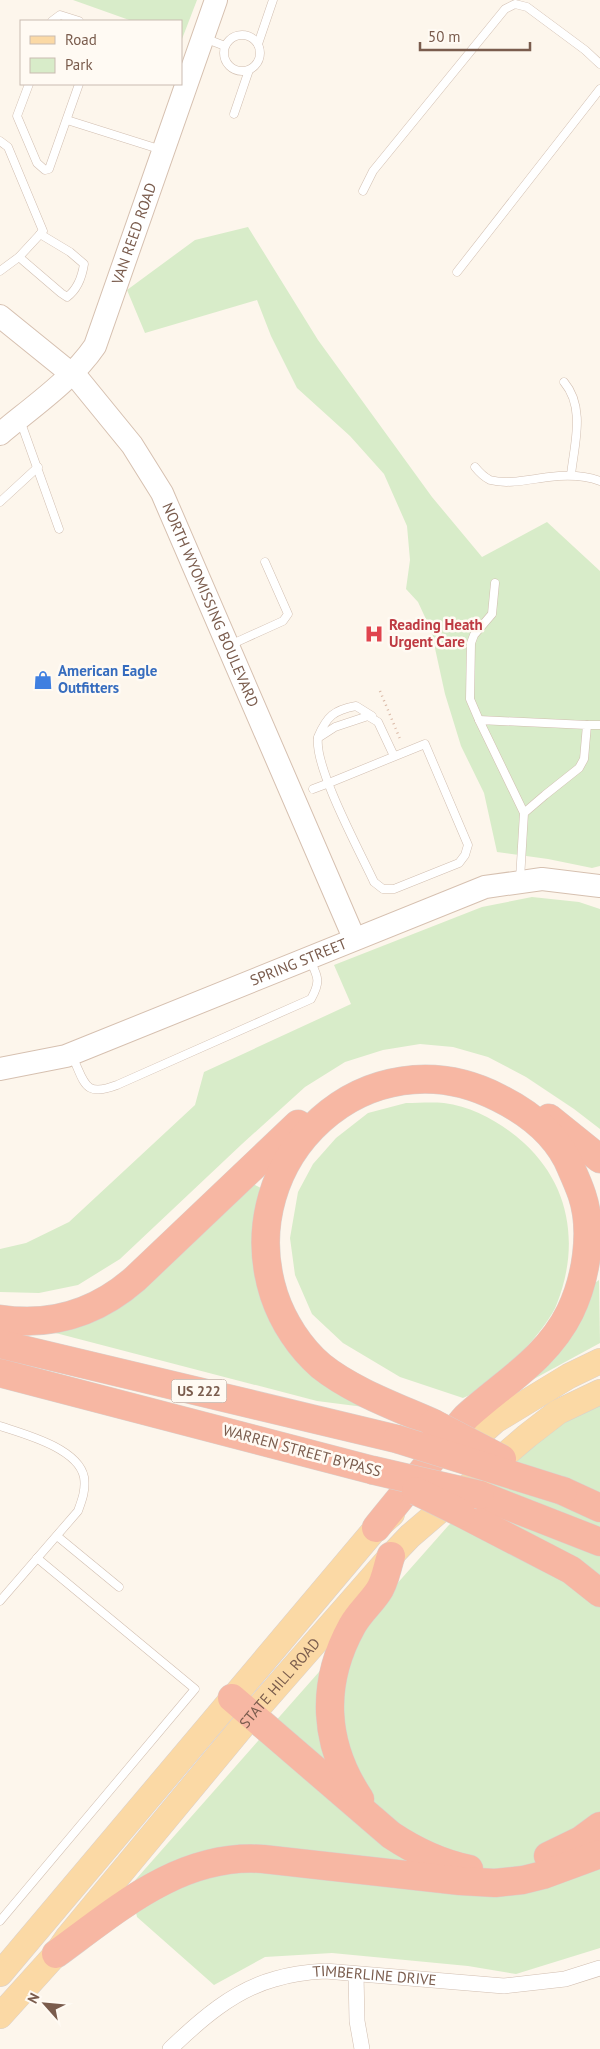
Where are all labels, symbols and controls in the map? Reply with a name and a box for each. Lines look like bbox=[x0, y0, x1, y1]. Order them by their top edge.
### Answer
legend bbox=[20, 20, 182, 85]
scale bar bbox=[420, 20, 530, 52]
text: 50 m bbox=[428, 27, 461, 46]
text: Road bbox=[65, 30, 97, 49]
text: Park bbox=[65, 55, 93, 74]
street label: VAN REED ROAD bbox=[107, 180, 160, 288]
street label: NORTH WYOMISSING BOULEVARD bbox=[158, 500, 263, 710]
place label: Reading Heath Urgent Care bbox=[389, 615, 483, 651]
hospital icon: Reading Heath Urgent Care bbox=[363, 623, 385, 645]
place label: American Eagle Outfitters bbox=[58, 661, 158, 697]
shop icon: American Eagle Outfitters bbox=[32, 669, 54, 691]
street label: SPRING STREET bbox=[247, 933, 350, 990]
road number: US 222 bbox=[172, 1380, 226, 1402]
street label: WARREN STREET BYPASS bbox=[221, 1420, 383, 1481]
street label: STATE HILL ROAD bbox=[235, 1634, 324, 1732]
street label: TIMBERLINE DRIVE bbox=[312, 1961, 437, 1989]
north arrow bbox=[20, 1979, 70, 2029]
text: N bbox=[23, 1990, 44, 2006]

